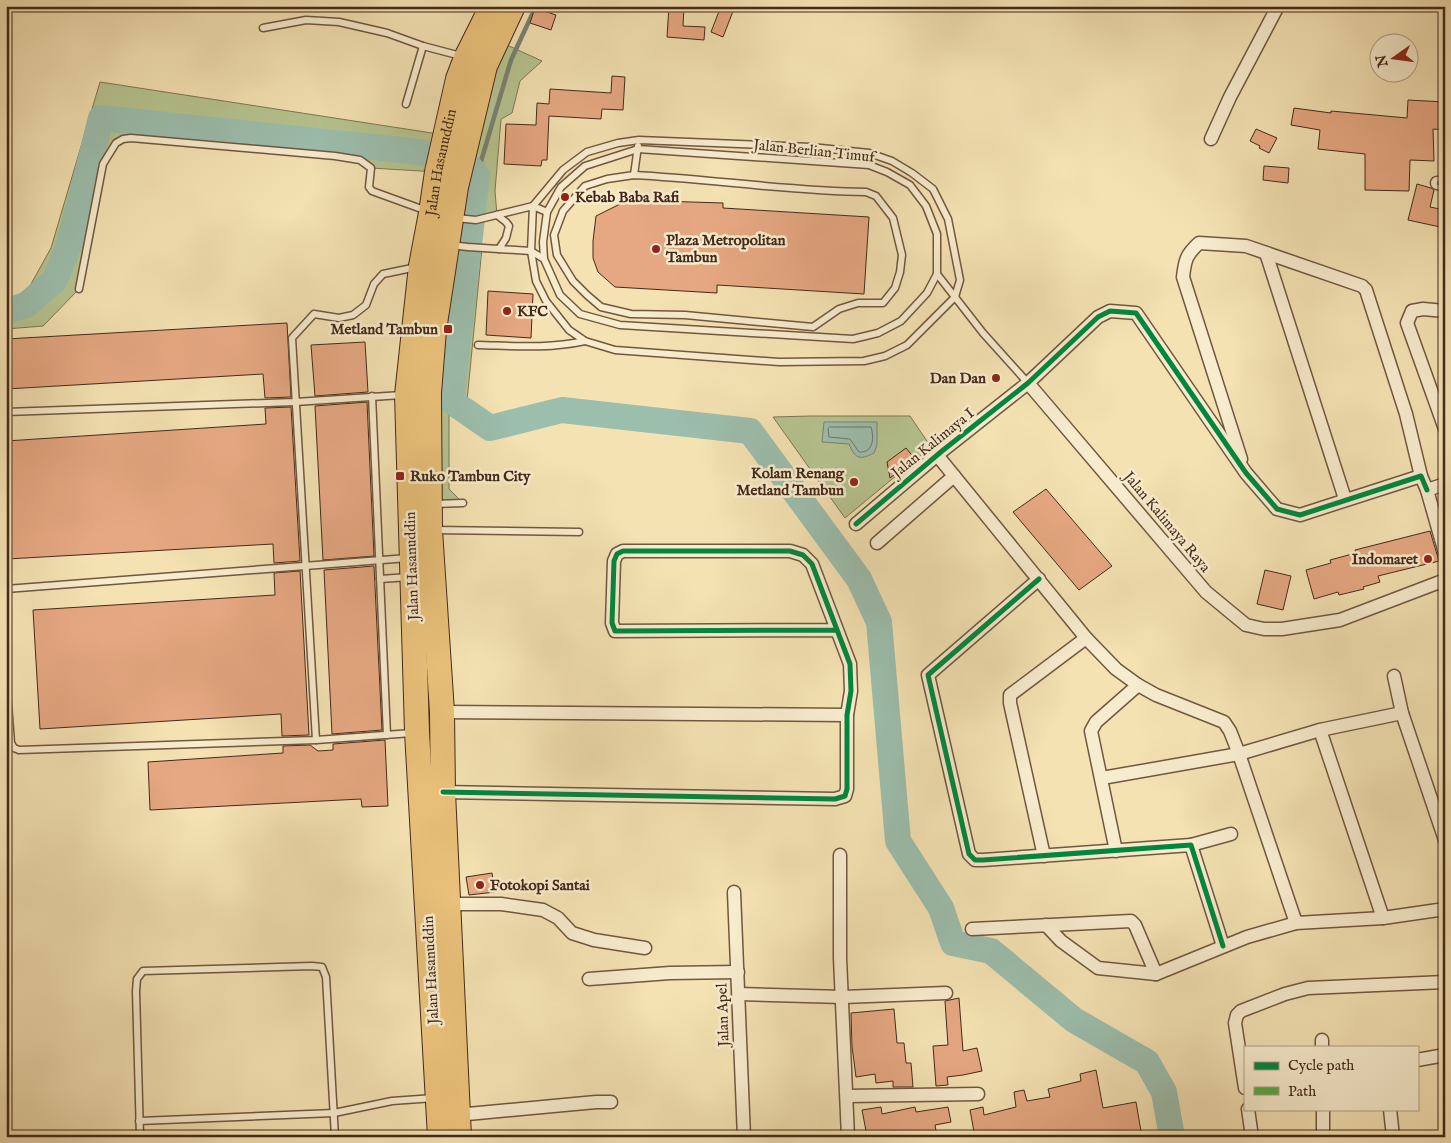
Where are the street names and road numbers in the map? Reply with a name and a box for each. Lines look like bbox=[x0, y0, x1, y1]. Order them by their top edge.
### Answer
street label: Jalan Hasanuddin bbox=[421, 107, 460, 219]
street label: Jalan Berlian Timuf bbox=[750, 135, 878, 167]
street label: Jalan Kalimaya I bbox=[886, 404, 979, 483]
street label: Jalan Kalimaya Raya bbox=[1118, 466, 1215, 577]
street label: Jalan Hasanuddin bbox=[401, 511, 423, 623]
street label: Jalan Hasanuddin bbox=[419, 915, 443, 1027]
street label: Jalan Apel bbox=[712, 982, 734, 1049]

